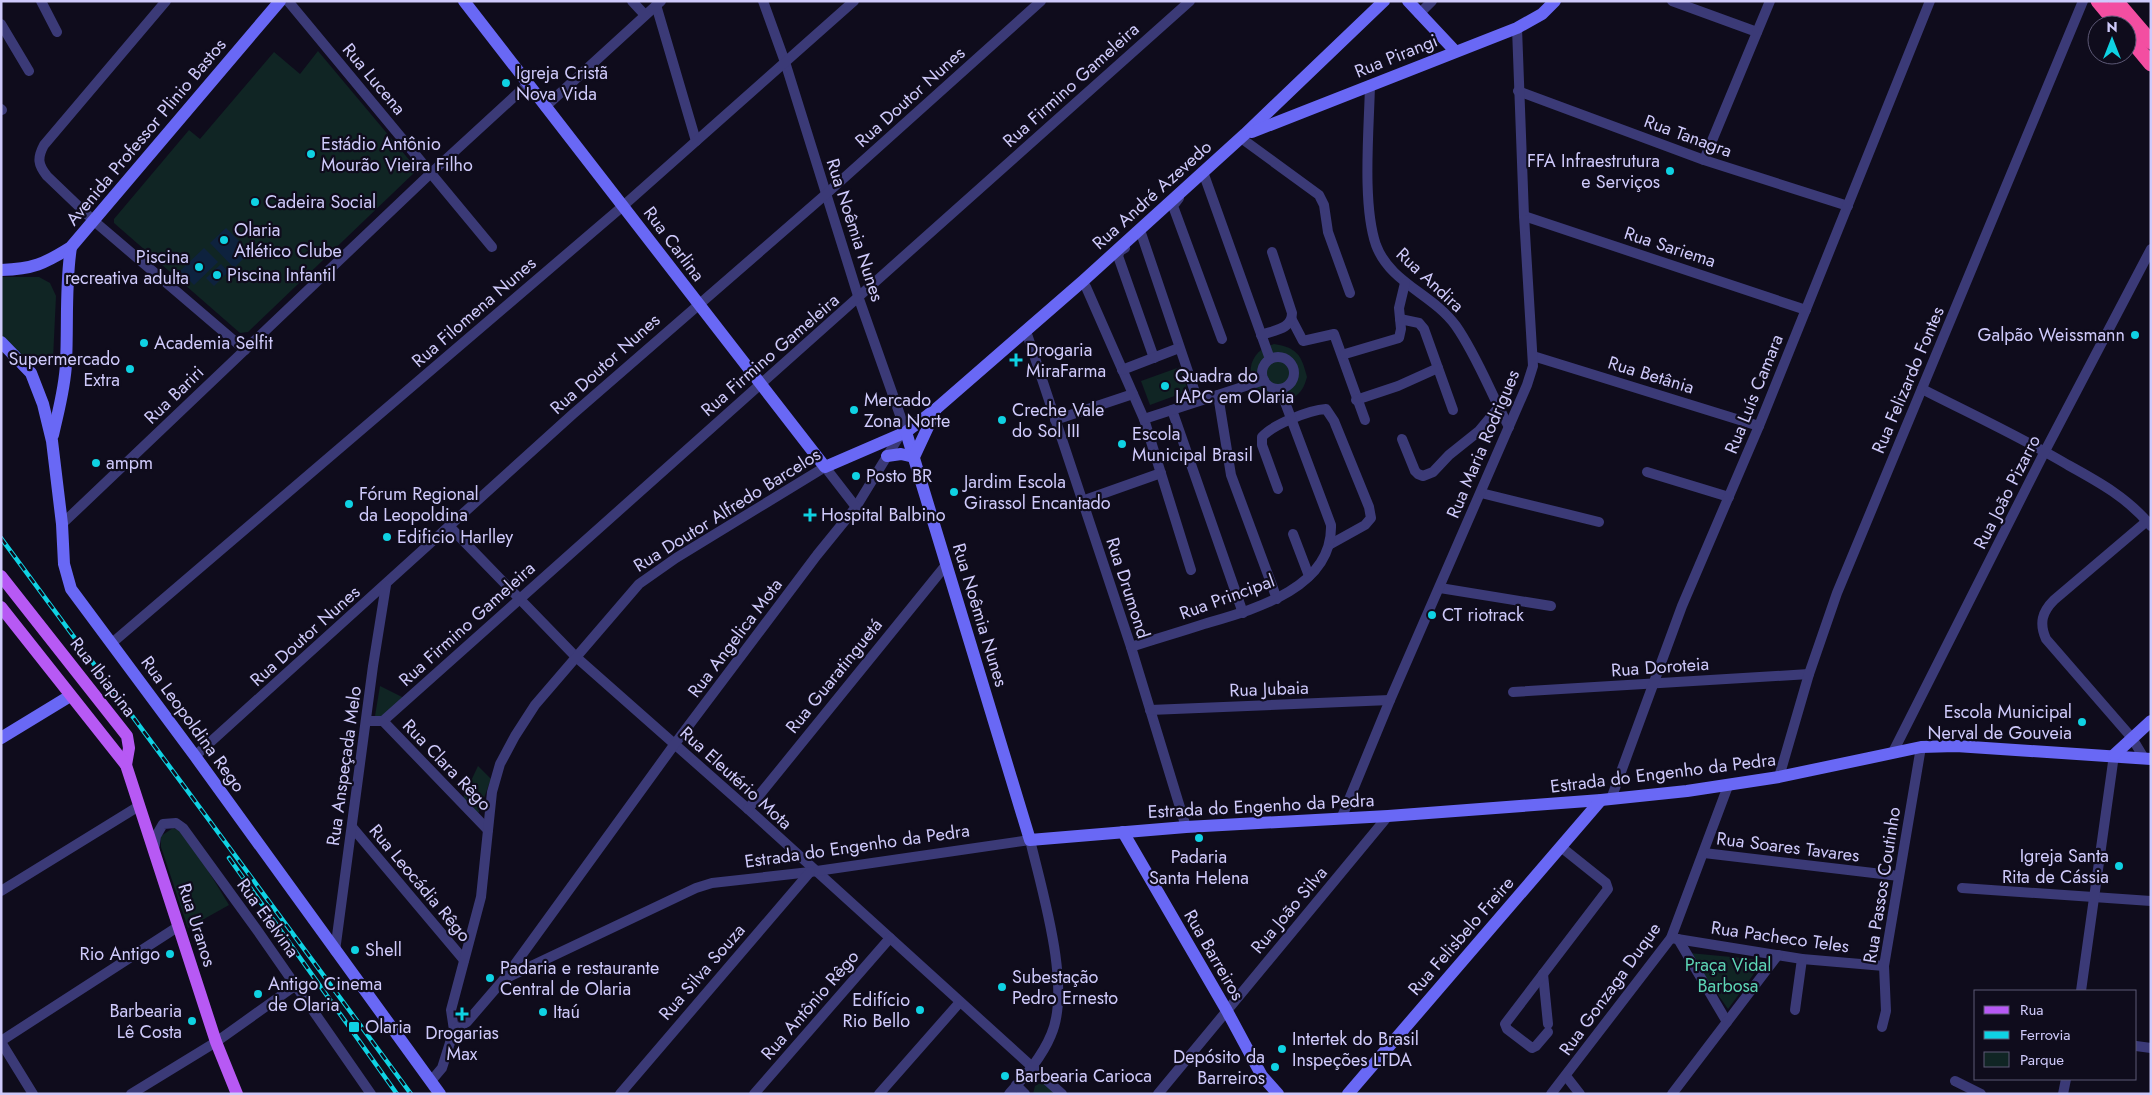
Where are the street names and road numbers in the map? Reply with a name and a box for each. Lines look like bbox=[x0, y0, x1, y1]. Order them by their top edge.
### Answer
street label: Rua Firmino Gameleira bbox=[997, 17, 1145, 153]
street label: Rua Pirangi bbox=[1351, 28, 1441, 84]
street label: Avenida Professor Plinio Bastos bbox=[60, 33, 232, 231]
street label: Rua Lucena bbox=[336, 37, 412, 121]
street label: Rua Doutor Nunes bbox=[849, 40, 971, 154]
street label: Rua Tanagra bbox=[1640, 108, 1736, 164]
street label: Rua André Azevedo bbox=[1087, 134, 1218, 256]
street label: Rua Noêmia Nunes bbox=[820, 155, 890, 305]
street label: Rua Carlina bbox=[637, 201, 711, 287]
street label: Rua Sariema bbox=[1621, 220, 1719, 274]
street label: Rua Andira bbox=[1390, 242, 1470, 318]
street label: Rua Filomena Nunes bbox=[406, 251, 542, 373]
street label: Rua Firmino Gameleira bbox=[695, 288, 845, 422]
street label: Rua Felizardo Fontes bbox=[1865, 303, 1951, 457]
street label: Rua Doutor Nunes bbox=[544, 307, 666, 421]
street label: Rua Luís Camara bbox=[1718, 330, 1790, 458]
street label: Rua Betânia bbox=[1605, 350, 1697, 400]
street label: Rua Bariri bbox=[138, 360, 210, 430]
street label: Rua Maria Rodrigues bbox=[1440, 366, 1526, 522]
street label: Rua João Pizarro bbox=[1967, 430, 2047, 554]
street label: Rua Doutor Alfredo Barcelos bbox=[628, 442, 826, 578]
street label: Rua Drumond bbox=[1099, 534, 1157, 642]
street label: Rua Noêmia Nunes bbox=[946, 540, 1014, 690]
street label: Rua Firmino Gameleira bbox=[393, 556, 541, 692]
street label: Rua Principal bbox=[1176, 568, 1278, 626]
street label: Rua Angelica Mota bbox=[681, 573, 789, 703]
street label: Rua Doutor Nunes bbox=[244, 579, 366, 693]
street label: Rua Guaratinguetá bbox=[780, 613, 888, 739]
street label: Rua Ibiapina bbox=[64, 632, 142, 722]
street label: Rua Leopoldina Rego bbox=[135, 650, 251, 798]
street label: Rua Doroteia bbox=[1610, 651, 1710, 683]
street label: Rua Jubaia bbox=[1229, 675, 1309, 703]
street label: Rua Anspeçada Melo bbox=[320, 684, 368, 848]
street label: Rua Clara Rêgo bbox=[397, 713, 498, 817]
street label: Rua Eleutério Mota bbox=[674, 720, 798, 836]
street label: Estrada do Engenho da Pedra bbox=[1549, 746, 1777, 800]
street label: Estrada do Engenho da Pedra bbox=[1147, 787, 1375, 825]
street label: Rua Passos Coutinho bbox=[1857, 805, 1907, 965]
street label: Estrada do Engenho da Pedra bbox=[743, 817, 971, 875]
street label: Rua Leocádia Rêgo bbox=[363, 819, 477, 948]
street label: Rua Soares Tavares bbox=[1715, 825, 1861, 869]
street label: Rua João Silva bbox=[1245, 861, 1333, 959]
street label: Rua Felisbelo Freire bbox=[1402, 871, 1520, 1001]
street label: Rua Etelvina bbox=[230, 873, 306, 963]
street label: Rua Uranos bbox=[171, 880, 223, 970]
street label: Rua Barreiros bbox=[1177, 905, 1251, 1005]
street label: Rua Pacheco Teles bbox=[1709, 914, 1851, 960]
street label: Rua Gonzaga Duque bbox=[1553, 917, 1667, 1061]
street label: Rua Silva Souza bbox=[653, 918, 751, 1026]
street label: Rua Antônio Rêgo bbox=[755, 944, 865, 1066]

